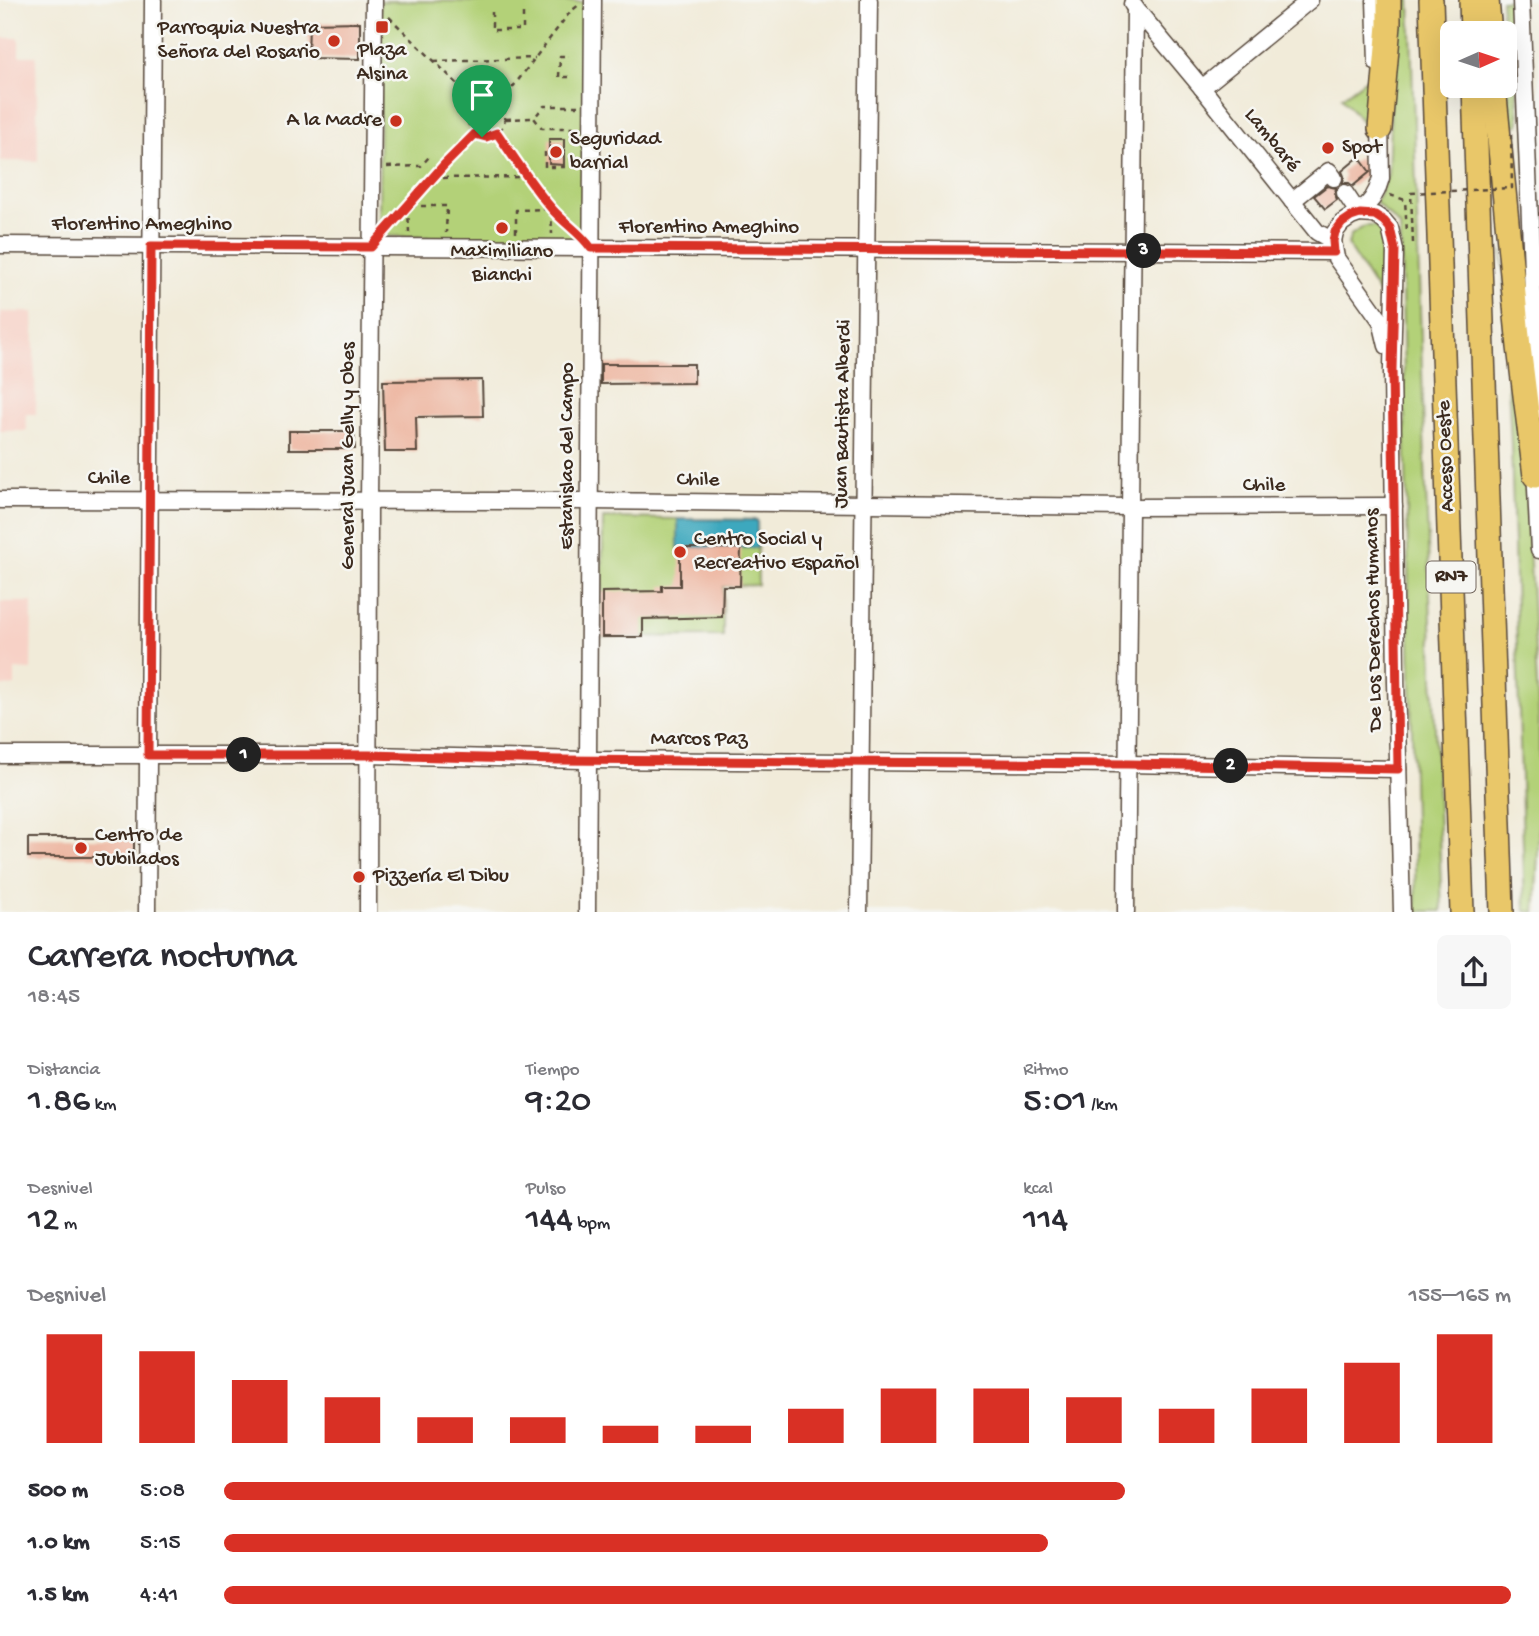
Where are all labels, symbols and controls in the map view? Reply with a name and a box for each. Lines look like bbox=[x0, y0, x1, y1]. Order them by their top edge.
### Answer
place label: Parroquia Nuestra Señora del Rosario bbox=[157, 17, 321, 66]
marker: Plaza Alsina bbox=[374, 19, 390, 35]
north arrow bbox=[1440, 21, 1517, 98]
map controls bbox=[1440, 21, 1517, 98]
marker: Parroquia Nuestra Señora del Rosario bbox=[326, 33, 342, 49]
place label: Plaza Alsina bbox=[357, 39, 409, 88]
pin bbox=[452, 65, 512, 137]
icon: arrive bbox=[463, 76, 501, 114]
street label: Lambaré bbox=[1238, 104, 1305, 179]
place label: A la Madre bbox=[287, 109, 383, 134]
marker: A la Madre bbox=[388, 113, 404, 129]
place label: Seguridad barrial bbox=[570, 128, 662, 177]
place label: Spot bbox=[1342, 136, 1384, 161]
marker: Spot bbox=[1320, 140, 1336, 156]
marker: Seguridad barrial bbox=[548, 144, 564, 160]
street label: Florentino Ameghino bbox=[51, 213, 232, 238]
street label: Florentino Ameghino bbox=[618, 216, 799, 241]
marker: Maximiliano Bianchi bbox=[494, 220, 510, 236]
pin: 3 bbox=[1126, 233, 1162, 268]
text: 3 bbox=[1139, 239, 1148, 262]
place label: Maximiliano Bianchi bbox=[450, 240, 554, 289]
street label: Juan Bautista Alberdi bbox=[830, 319, 858, 509]
street label: General Juan Gelly y Obes bbox=[337, 341, 362, 570]
street label: Estanislao del Campo bbox=[556, 362, 581, 550]
street label: Acceso Oeste bbox=[1433, 399, 1461, 512]
street label: Chile bbox=[88, 467, 131, 492]
street label: Chile bbox=[676, 468, 721, 494]
street label: Chile bbox=[1243, 474, 1286, 499]
street label: De Los Derechos Humanos bbox=[1361, 507, 1389, 734]
place label: Centro Social y Recreativo Español bbox=[694, 528, 859, 577]
marker: Centro Social y Recreativo Español bbox=[672, 544, 688, 560]
road number: RN7 bbox=[1426, 562, 1476, 592]
street label: Marcos Paz bbox=[651, 728, 748, 753]
pin: 1 bbox=[226, 738, 262, 772]
text: 1 bbox=[240, 743, 247, 766]
pin: 2 bbox=[1214, 748, 1248, 784]
text: 2 bbox=[1226, 754, 1235, 777]
place label: Centro de Jubilados bbox=[95, 824, 183, 873]
marker: Centro de Jubilados bbox=[73, 840, 89, 856]
place label: Pizzería El Dibu bbox=[372, 865, 509, 890]
marker: Pizzería El Dibu bbox=[351, 869, 367, 885]
button: share bbox=[1437, 935, 1511, 1009]
text: Carrera nocturna bbox=[28, 936, 296, 980]
text: 18:45 bbox=[28, 984, 80, 1011]
text: Distancia bbox=[28, 1059, 100, 1082]
text: Tiempo bbox=[526, 1059, 580, 1082]
text: Ritmo bbox=[1023, 1059, 1069, 1082]
text: 1.86 bbox=[28, 1082, 90, 1123]
text: 9:20 bbox=[526, 1082, 591, 1123]
text: 5:01 bbox=[1023, 1082, 1087, 1123]
text: km bbox=[90, 1094, 117, 1117]
text: /km bbox=[1087, 1094, 1118, 1117]
text: Desnivel bbox=[28, 1178, 93, 1201]
text: Pulso bbox=[526, 1178, 566, 1201]
text: kcal bbox=[1023, 1178, 1053, 1201]
text: 12 bbox=[28, 1201, 59, 1242]
text: 144 bbox=[526, 1201, 573, 1242]
text: 114 bbox=[1023, 1201, 1068, 1242]
text: m bbox=[59, 1213, 77, 1236]
text: bpm bbox=[573, 1213, 610, 1236]
text: Desnivel bbox=[28, 1283, 106, 1310]
text: 155–165 m bbox=[1409, 1283, 1511, 1310]
text: 500 m bbox=[28, 1478, 88, 1505]
text: 5:08 bbox=[140, 1478, 185, 1505]
text: 1.0 km bbox=[28, 1530, 90, 1557]
text: 5:15 bbox=[140, 1530, 181, 1557]
text: 1.5 km bbox=[28, 1582, 89, 1609]
text: 4:41 bbox=[140, 1582, 178, 1609]

